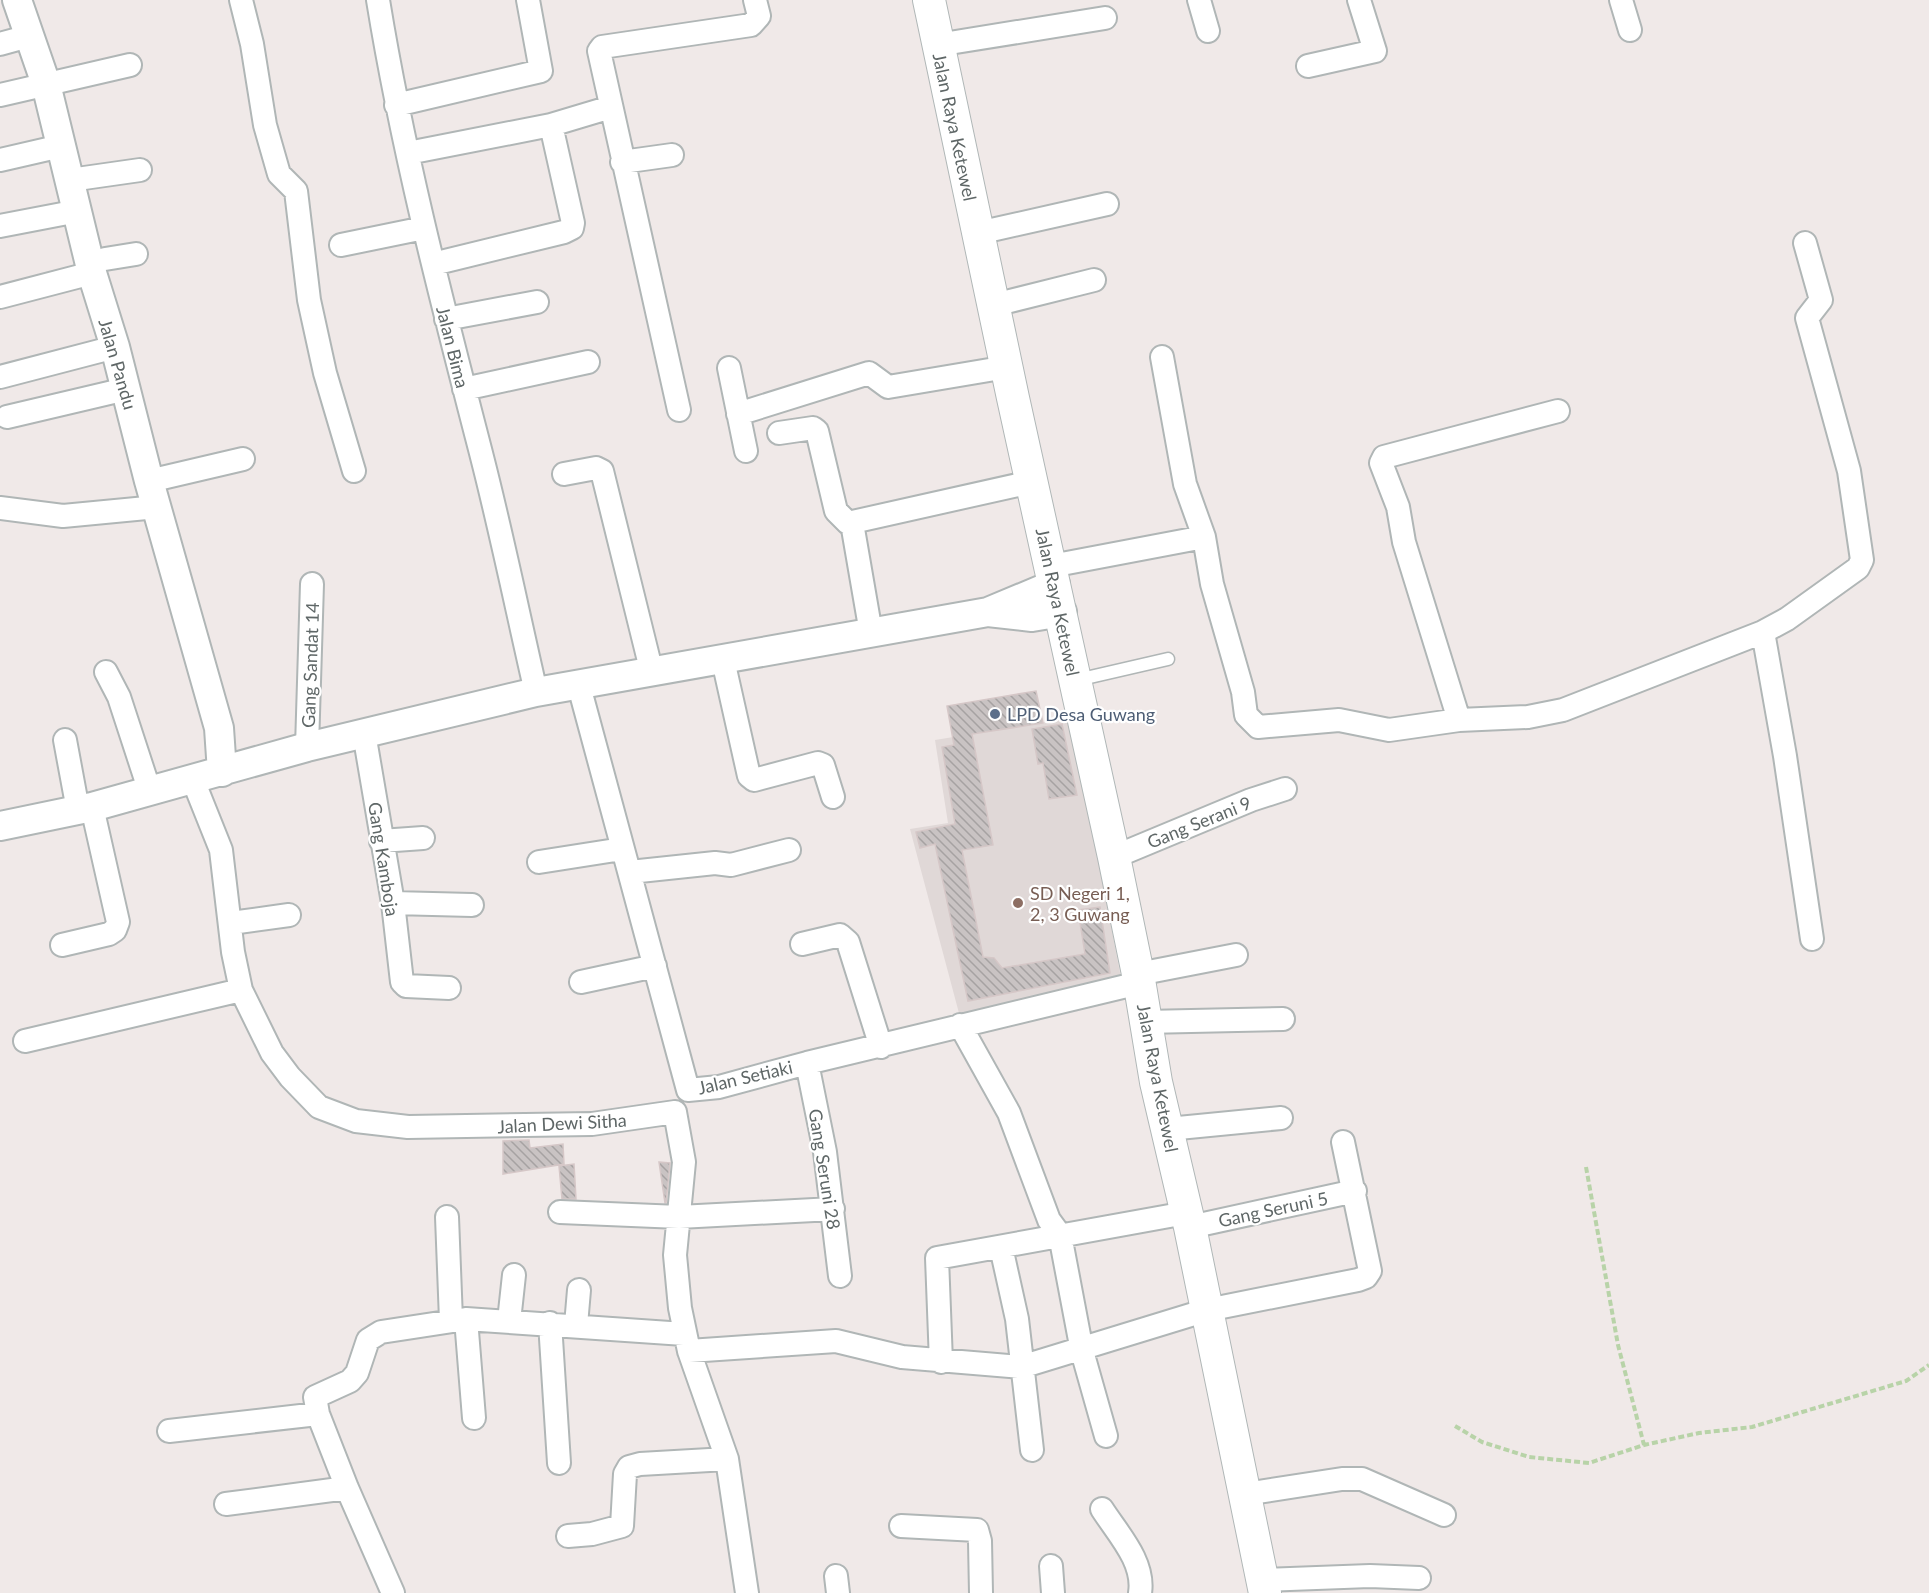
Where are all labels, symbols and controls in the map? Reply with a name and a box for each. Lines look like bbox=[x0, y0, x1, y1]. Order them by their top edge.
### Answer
street label: Jalan Raya Ketewel bbox=[929, 51, 981, 203]
street label: Jalan Bima bbox=[432, 304, 474, 390]
street label: Jalan Pandu bbox=[95, 316, 141, 412]
street label: Jalan Raya Ketewel bbox=[1032, 526, 1084, 678]
street label: Gang Sandat 14 bbox=[297, 602, 323, 728]
place label: LPD Desa Guwang bbox=[1007, 703, 1155, 725]
marker: LPD Desa Guwang bbox=[988, 707, 1002, 721]
street label: Gang Serani 9 bbox=[1144, 791, 1254, 853]
street label: Gang Kamboja bbox=[364, 800, 404, 918]
place label: SD Negeri 1, 2, 3 Guwang bbox=[1030, 882, 1130, 925]
marker: SD Negeri 1, 2, 3 Guwang bbox=[1011, 896, 1025, 910]
street label: Jalan Raya Ketewel bbox=[1133, 1002, 1183, 1154]
street label: Jalan Setiaki bbox=[695, 1055, 795, 1099]
street label: Gang Seruni 28 bbox=[805, 1107, 845, 1231]
street label: Jalan Dewi Sitha bbox=[497, 1109, 627, 1137]
street label: Gang Seruni 5 bbox=[1216, 1187, 1330, 1231]

